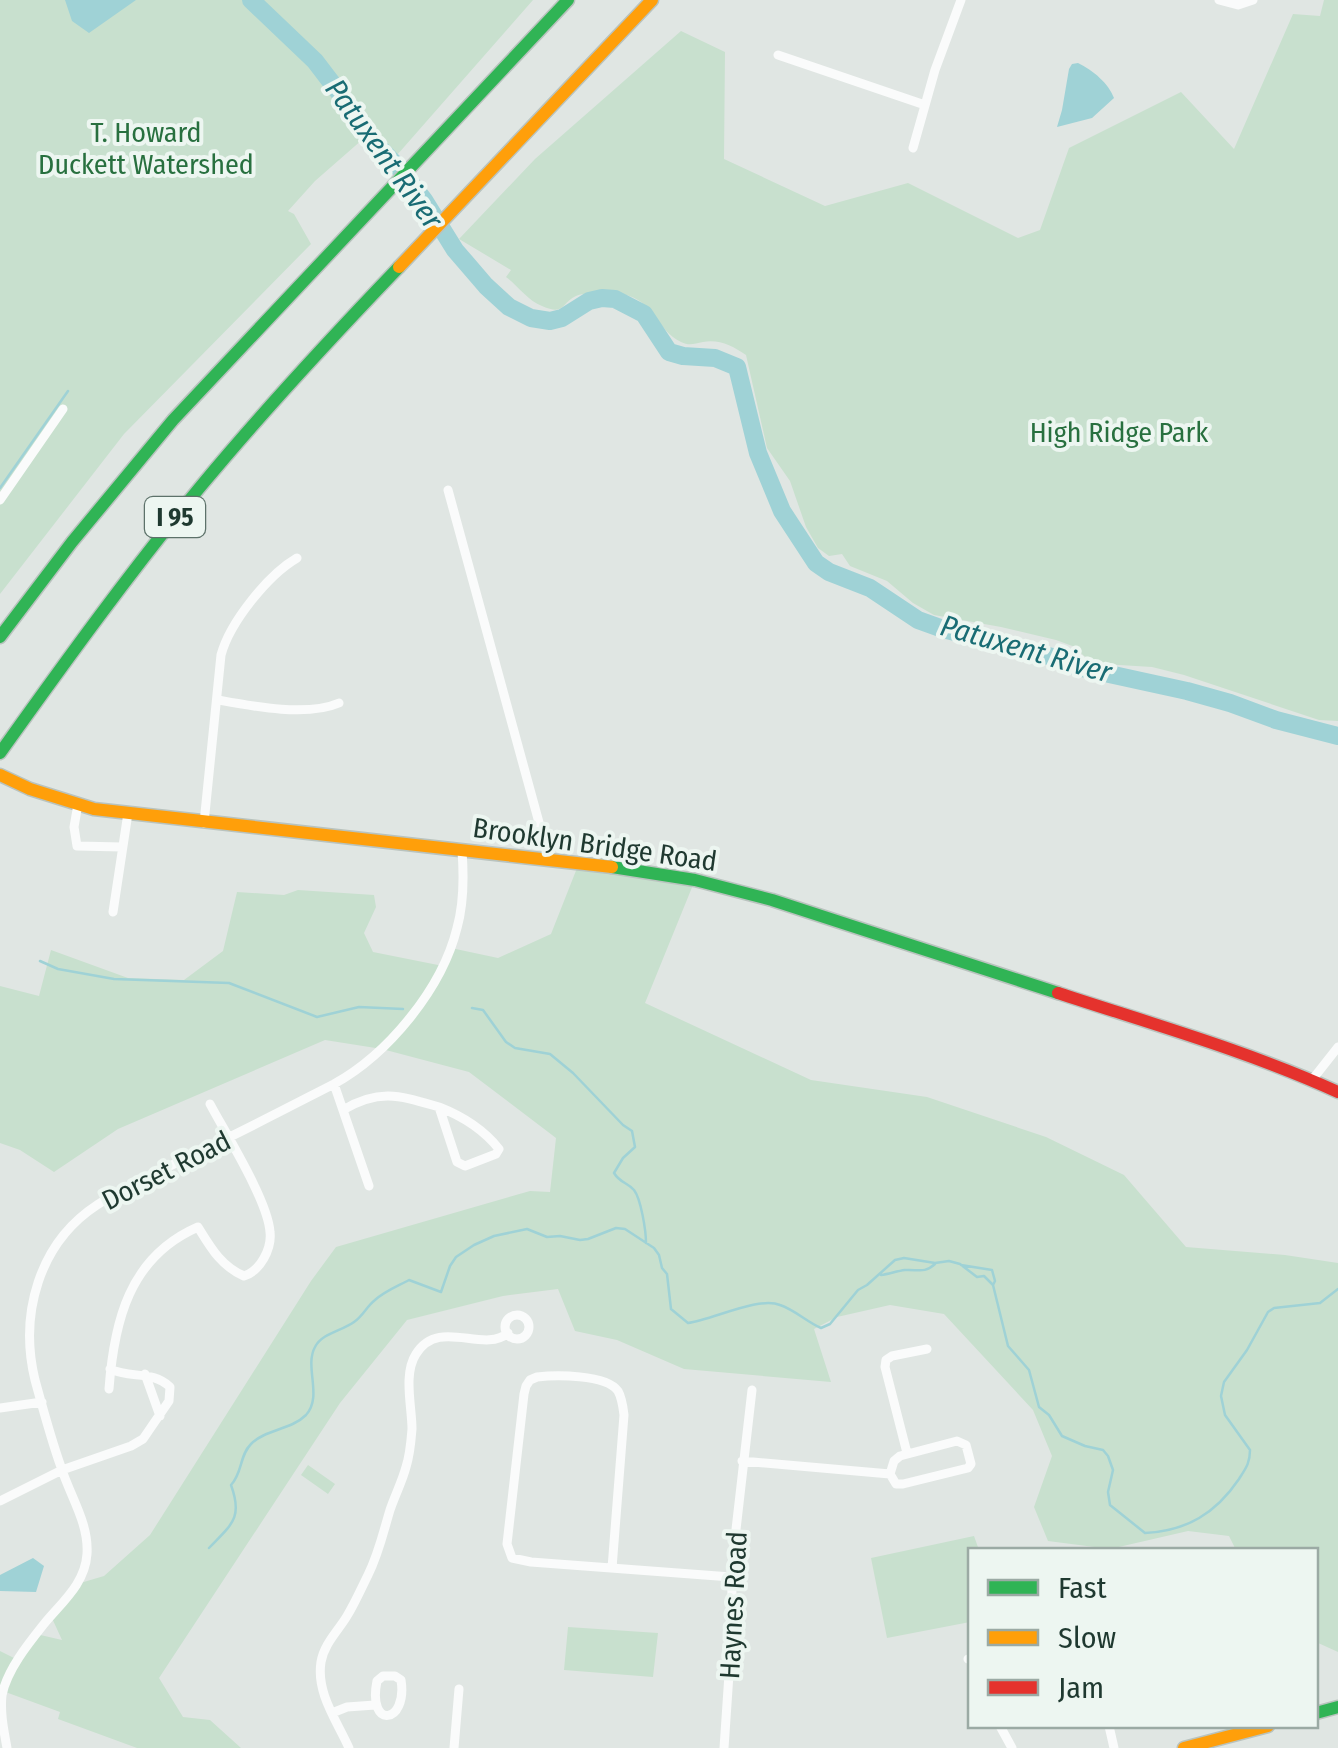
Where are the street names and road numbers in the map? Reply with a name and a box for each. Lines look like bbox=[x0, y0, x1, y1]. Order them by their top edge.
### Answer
road number: I 95 bbox=[145, 497, 205, 537]
street label: Brooklyn Bridge Road bbox=[471, 811, 719, 878]
street label: Dorset Road bbox=[96, 1124, 236, 1217]
street label: Haynes Road bbox=[713, 1530, 754, 1680]

